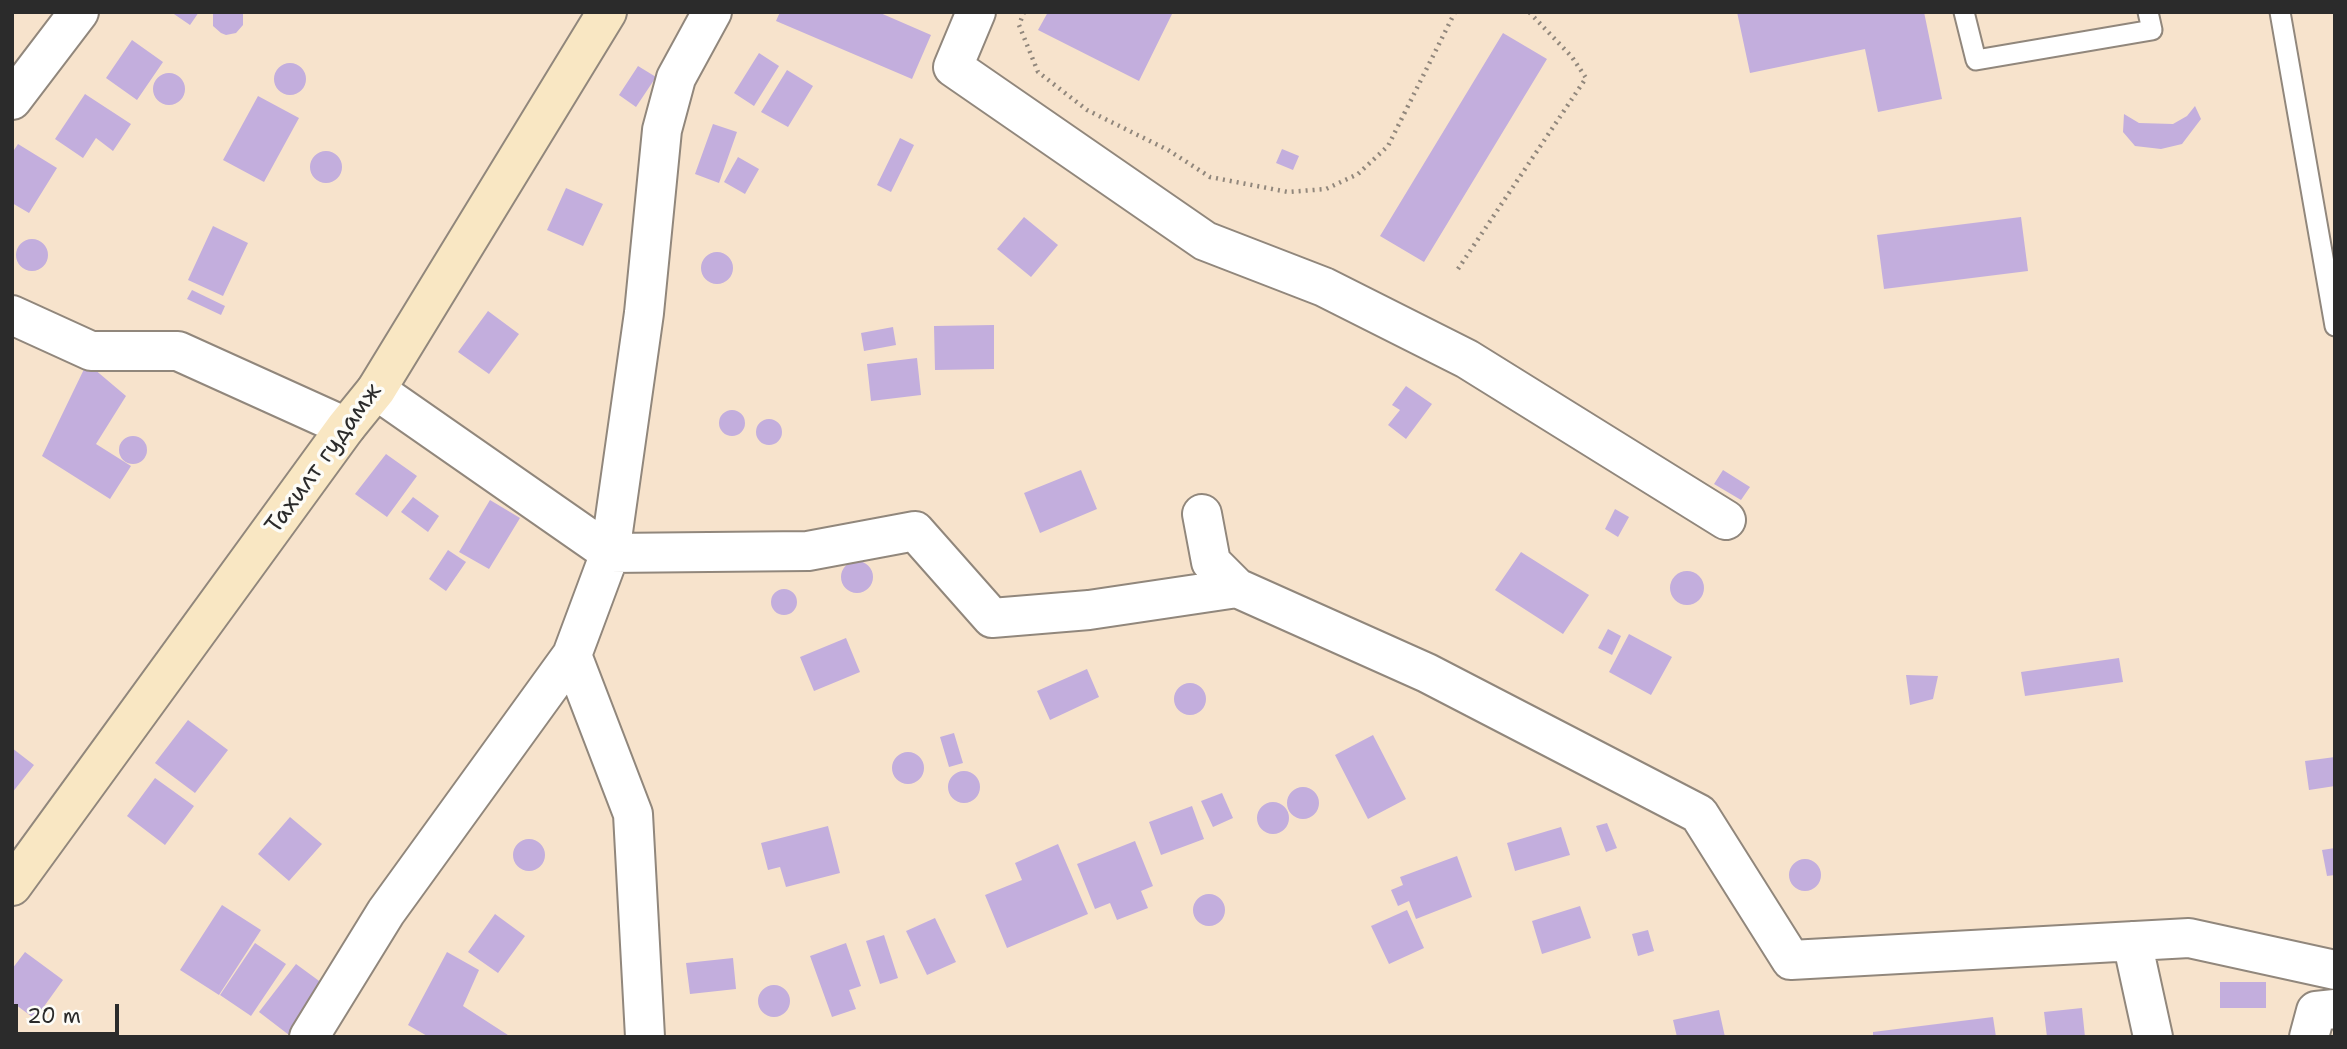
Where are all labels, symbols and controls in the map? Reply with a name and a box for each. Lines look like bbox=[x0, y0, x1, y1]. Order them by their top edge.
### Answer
street label: Тахилт гудамж bbox=[260, 378, 388, 540]
scale bar bbox=[18, 990, 122, 1034]
text: 20 m bbox=[27, 1002, 81, 1030]

